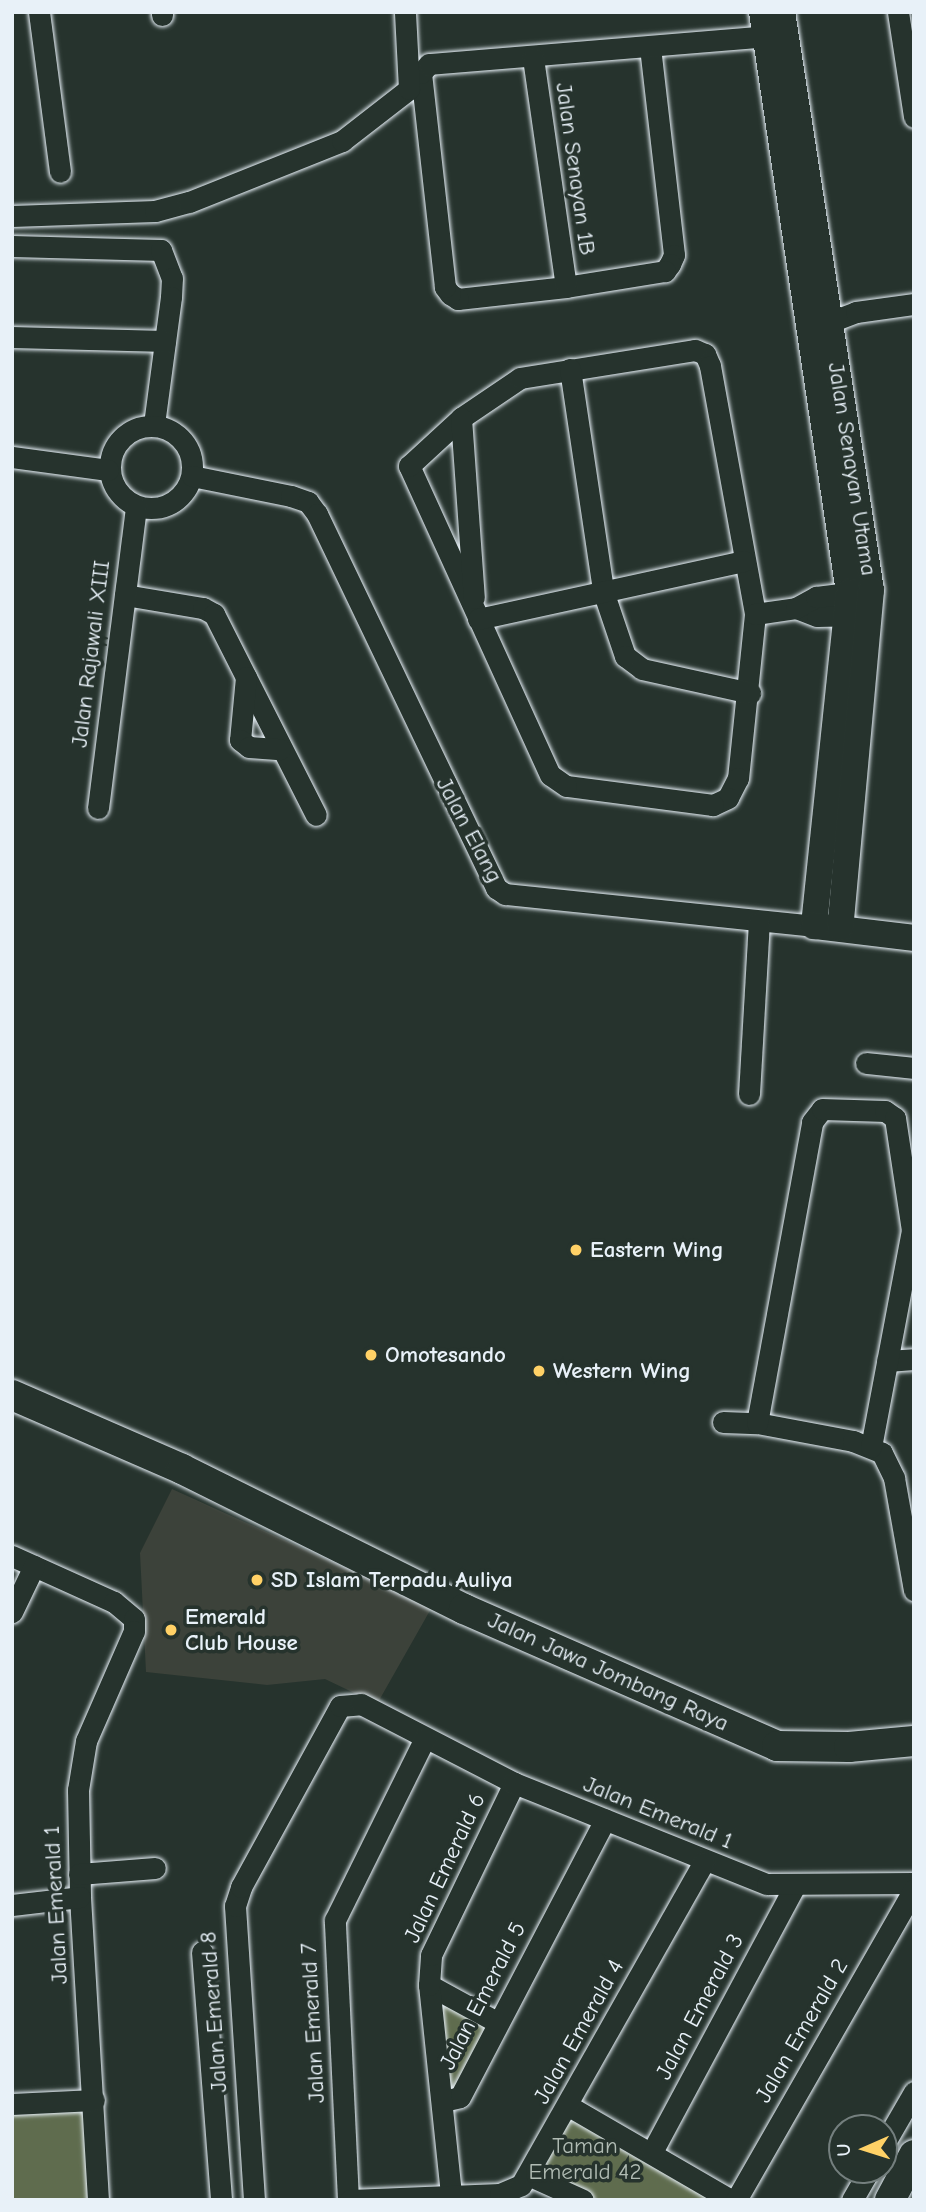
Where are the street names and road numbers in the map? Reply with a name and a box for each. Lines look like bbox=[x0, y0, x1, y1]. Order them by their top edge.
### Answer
street label: Jalan Senayan 1B bbox=[549, 81, 601, 257]
street label: Jalan Senayan Utama bbox=[822, 361, 882, 577]
street label: Jalan Rajawali XIII bbox=[66, 559, 116, 749]
street label: Jalan Elang bbox=[430, 773, 508, 887]
street label: Jalan Jawa Jombang Raya bbox=[483, 1606, 733, 1738]
street label: Jalan Emerald 1 bbox=[579, 1770, 737, 1856]
street label: Jalan Emerald 6 bbox=[398, 1789, 492, 1947]
street label: Jalan Emerald 1 bbox=[38, 1825, 74, 1985]
street label: Jalan Emerald 5 bbox=[434, 1918, 532, 2074]
street label: Jalan Emerald 3 bbox=[650, 1929, 750, 2085]
street label: Jalan Emerald 8 bbox=[195, 1931, 233, 2093]
street label: Jalan Emerald 7 bbox=[295, 1942, 331, 2104]
street label: Jalan Emerald 2 bbox=[750, 1954, 854, 2108]
street label: Jalan Emerald 4 bbox=[528, 1955, 630, 2109]

